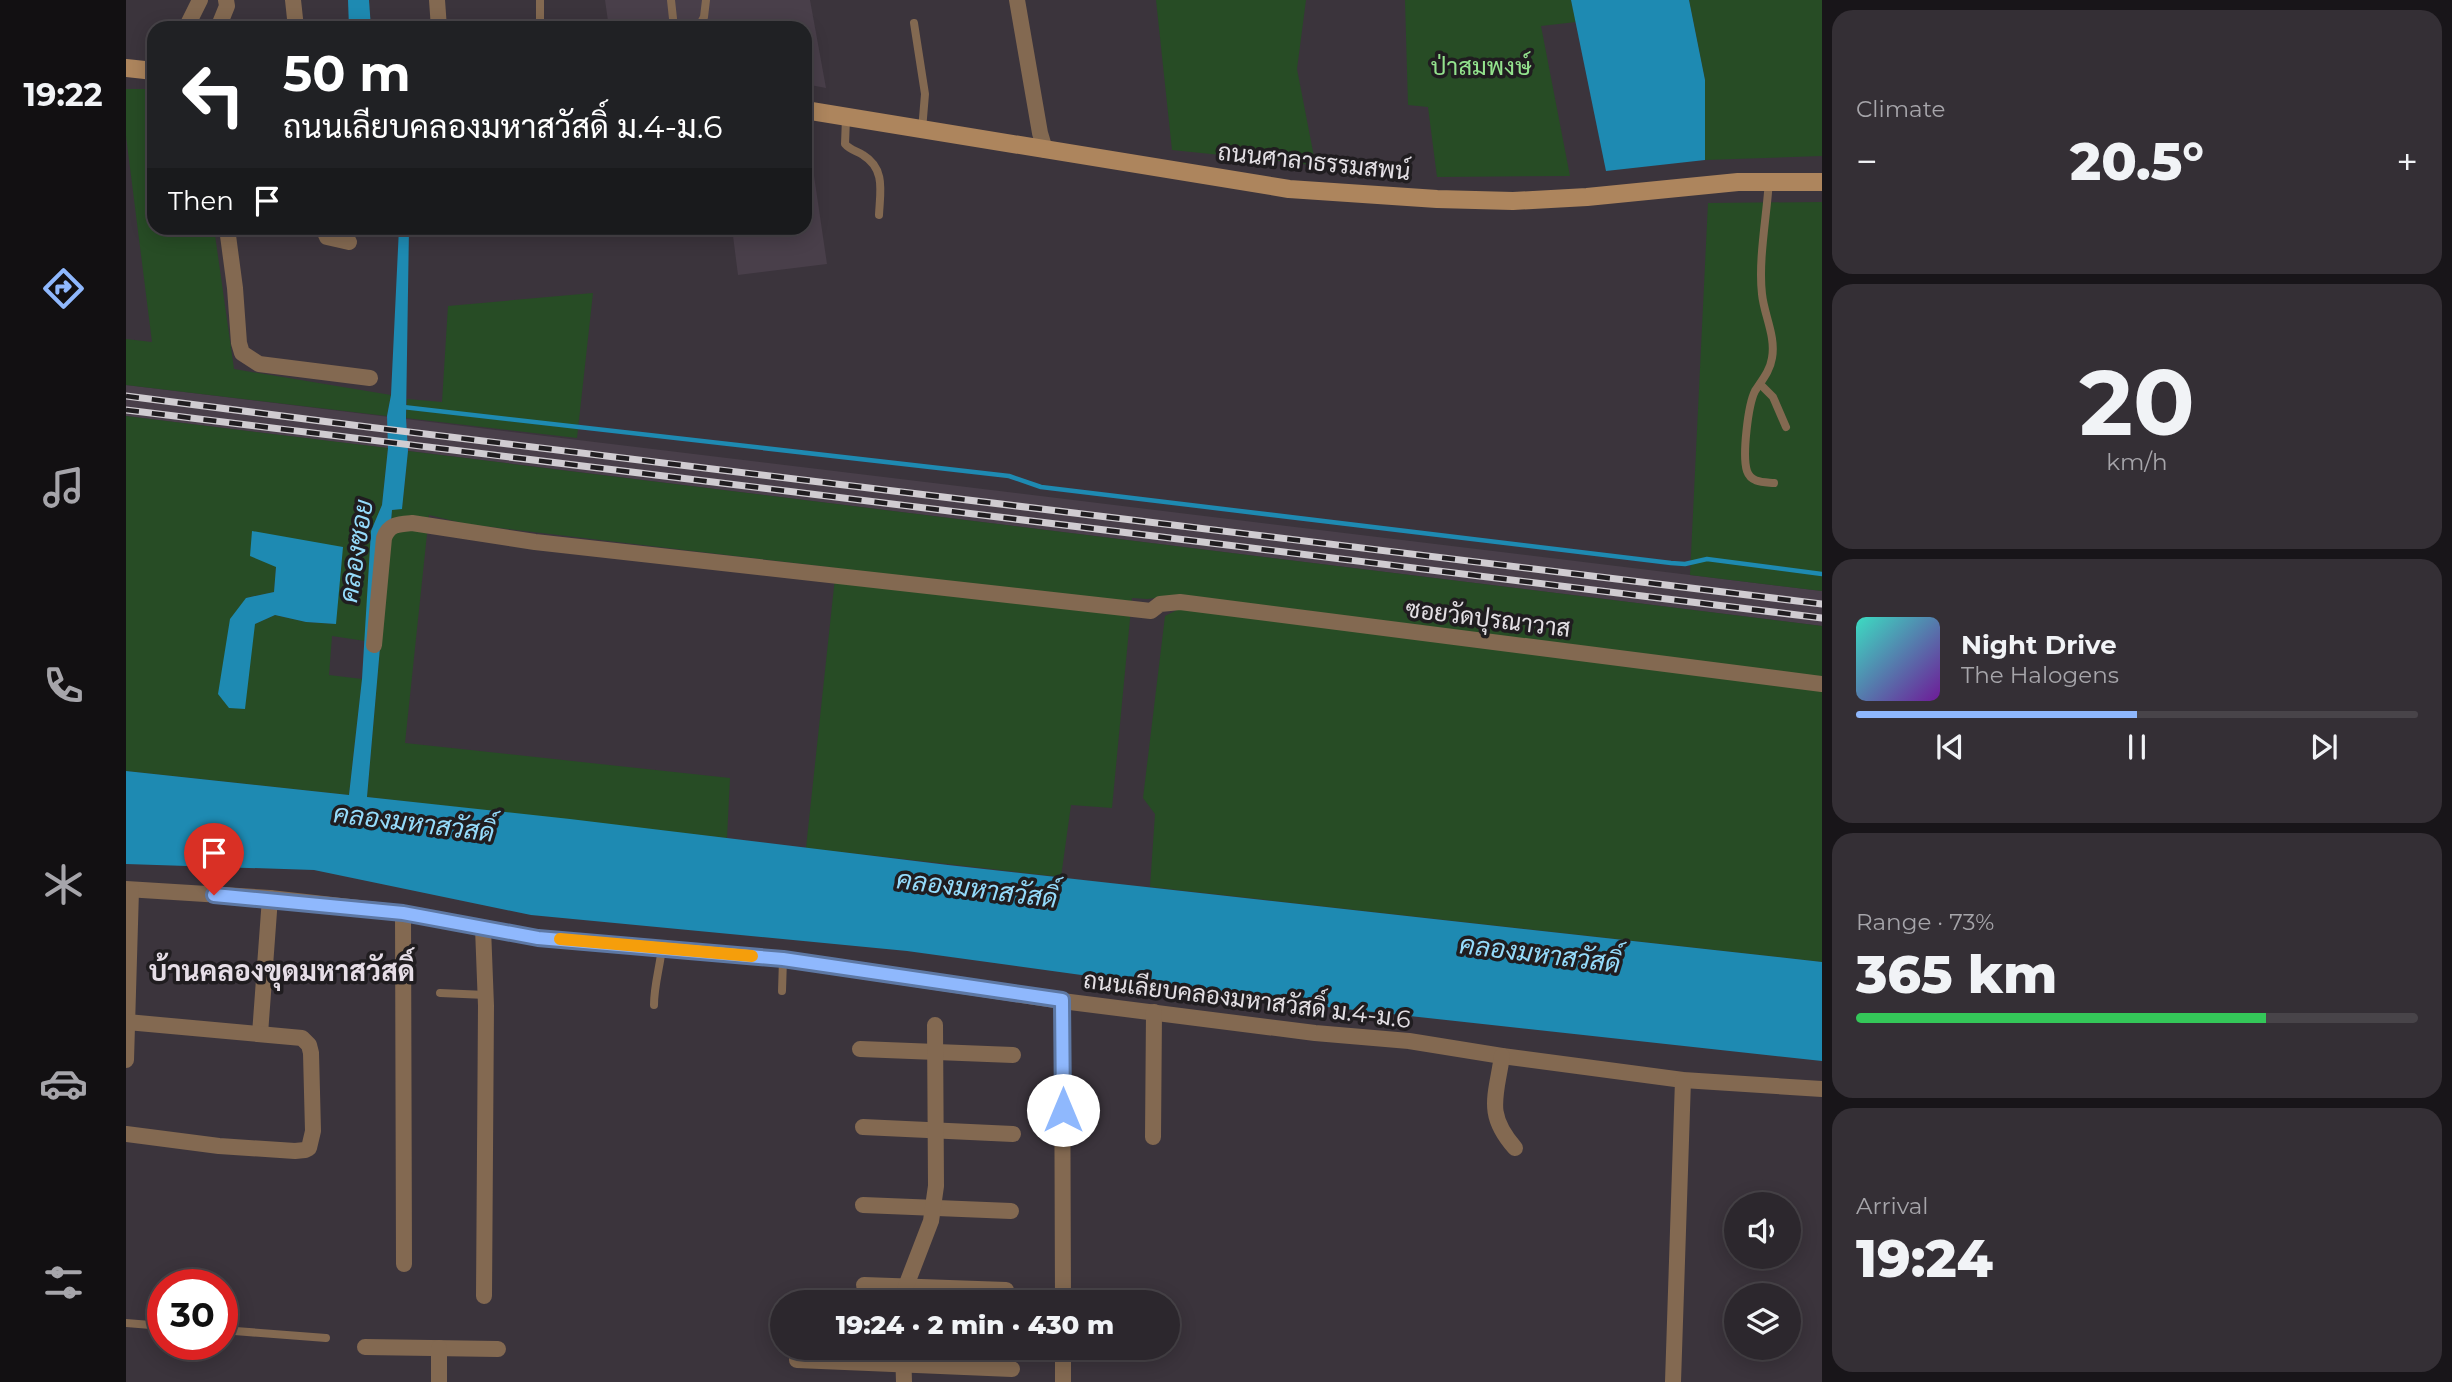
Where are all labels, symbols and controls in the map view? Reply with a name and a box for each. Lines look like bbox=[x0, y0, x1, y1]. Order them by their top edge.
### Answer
text: 50 m bbox=[283, 44, 411, 103]
icon: left bbox=[168, 49, 259, 140]
park label: ป่าสมพงษ์ bbox=[1431, 51, 1532, 81]
text: 19:22 bbox=[23, 75, 103, 114]
text: Climate bbox=[1856, 95, 1945, 123]
text: ถนนเลียบคลองมหาสวัสดิ์ ม.4-ม.6 bbox=[283, 107, 723, 146]
text: 20.5° bbox=[2070, 130, 2204, 193]
street label: ถนนศาลาธรรมสพน์ bbox=[1216, 136, 1412, 186]
text: − bbox=[1856, 138, 1878, 185]
text: + bbox=[2396, 138, 2418, 185]
icon: arrive bbox=[248, 182, 286, 220]
text: Then bbox=[168, 185, 234, 217]
icon: directions bbox=[39, 264, 88, 313]
text: 20 bbox=[2079, 347, 2195, 458]
text: km/h bbox=[2106, 448, 2168, 476]
icon: music bbox=[39, 463, 88, 512]
water label: คลองซอย bbox=[332, 497, 380, 605]
street label: ซอยวัดปุรณาวาส bbox=[1404, 594, 1572, 645]
text: Night Drive bbox=[1961, 629, 2117, 661]
icon: phone bbox=[39, 661, 88, 710]
text: The Halogens bbox=[1961, 661, 2119, 689]
icon: previous bbox=[1931, 728, 1969, 766]
icon: pause bbox=[2118, 728, 2156, 766]
icon: next bbox=[2305, 728, 2343, 766]
water label: คลองมหาสวัสดิ์ bbox=[332, 791, 502, 849]
pin bbox=[184, 823, 244, 895]
icon: arrive bbox=[195, 834, 233, 872]
water label: คลองมหาสวัสดิ์ bbox=[895, 857, 1065, 915]
icon: climate bbox=[39, 860, 88, 909]
text: Range · 73% bbox=[1856, 908, 1994, 936]
water label: คลองมหาสวัสดิ์ bbox=[1458, 922, 1628, 980]
text: 365 km bbox=[1856, 943, 2057, 1006]
district label: บ้านคลองขุดมหาสวัสดิ์ bbox=[149, 947, 415, 991]
street label: ถนนเลียบคลองมหาสวัสดิ์ ม.4-ม.6 bbox=[1082, 958, 1413, 1034]
icon: car bbox=[39, 1059, 88, 1108]
position arrow bbox=[1026, 1073, 1100, 1147]
map controls bbox=[1724, 1192, 1801, 1360]
button: sound bbox=[1724, 1192, 1801, 1269]
text: Arrival bbox=[1856, 1192, 1929, 1220]
text: 19:24 bbox=[1856, 1227, 1993, 1290]
icon: filters bbox=[39, 1258, 88, 1307]
speed limit sign: 30 bbox=[147, 1269, 238, 1360]
button: layers bbox=[1724, 1283, 1801, 1360]
text: 19:24 · 2 min · 430 m bbox=[836, 1309, 1114, 1341]

